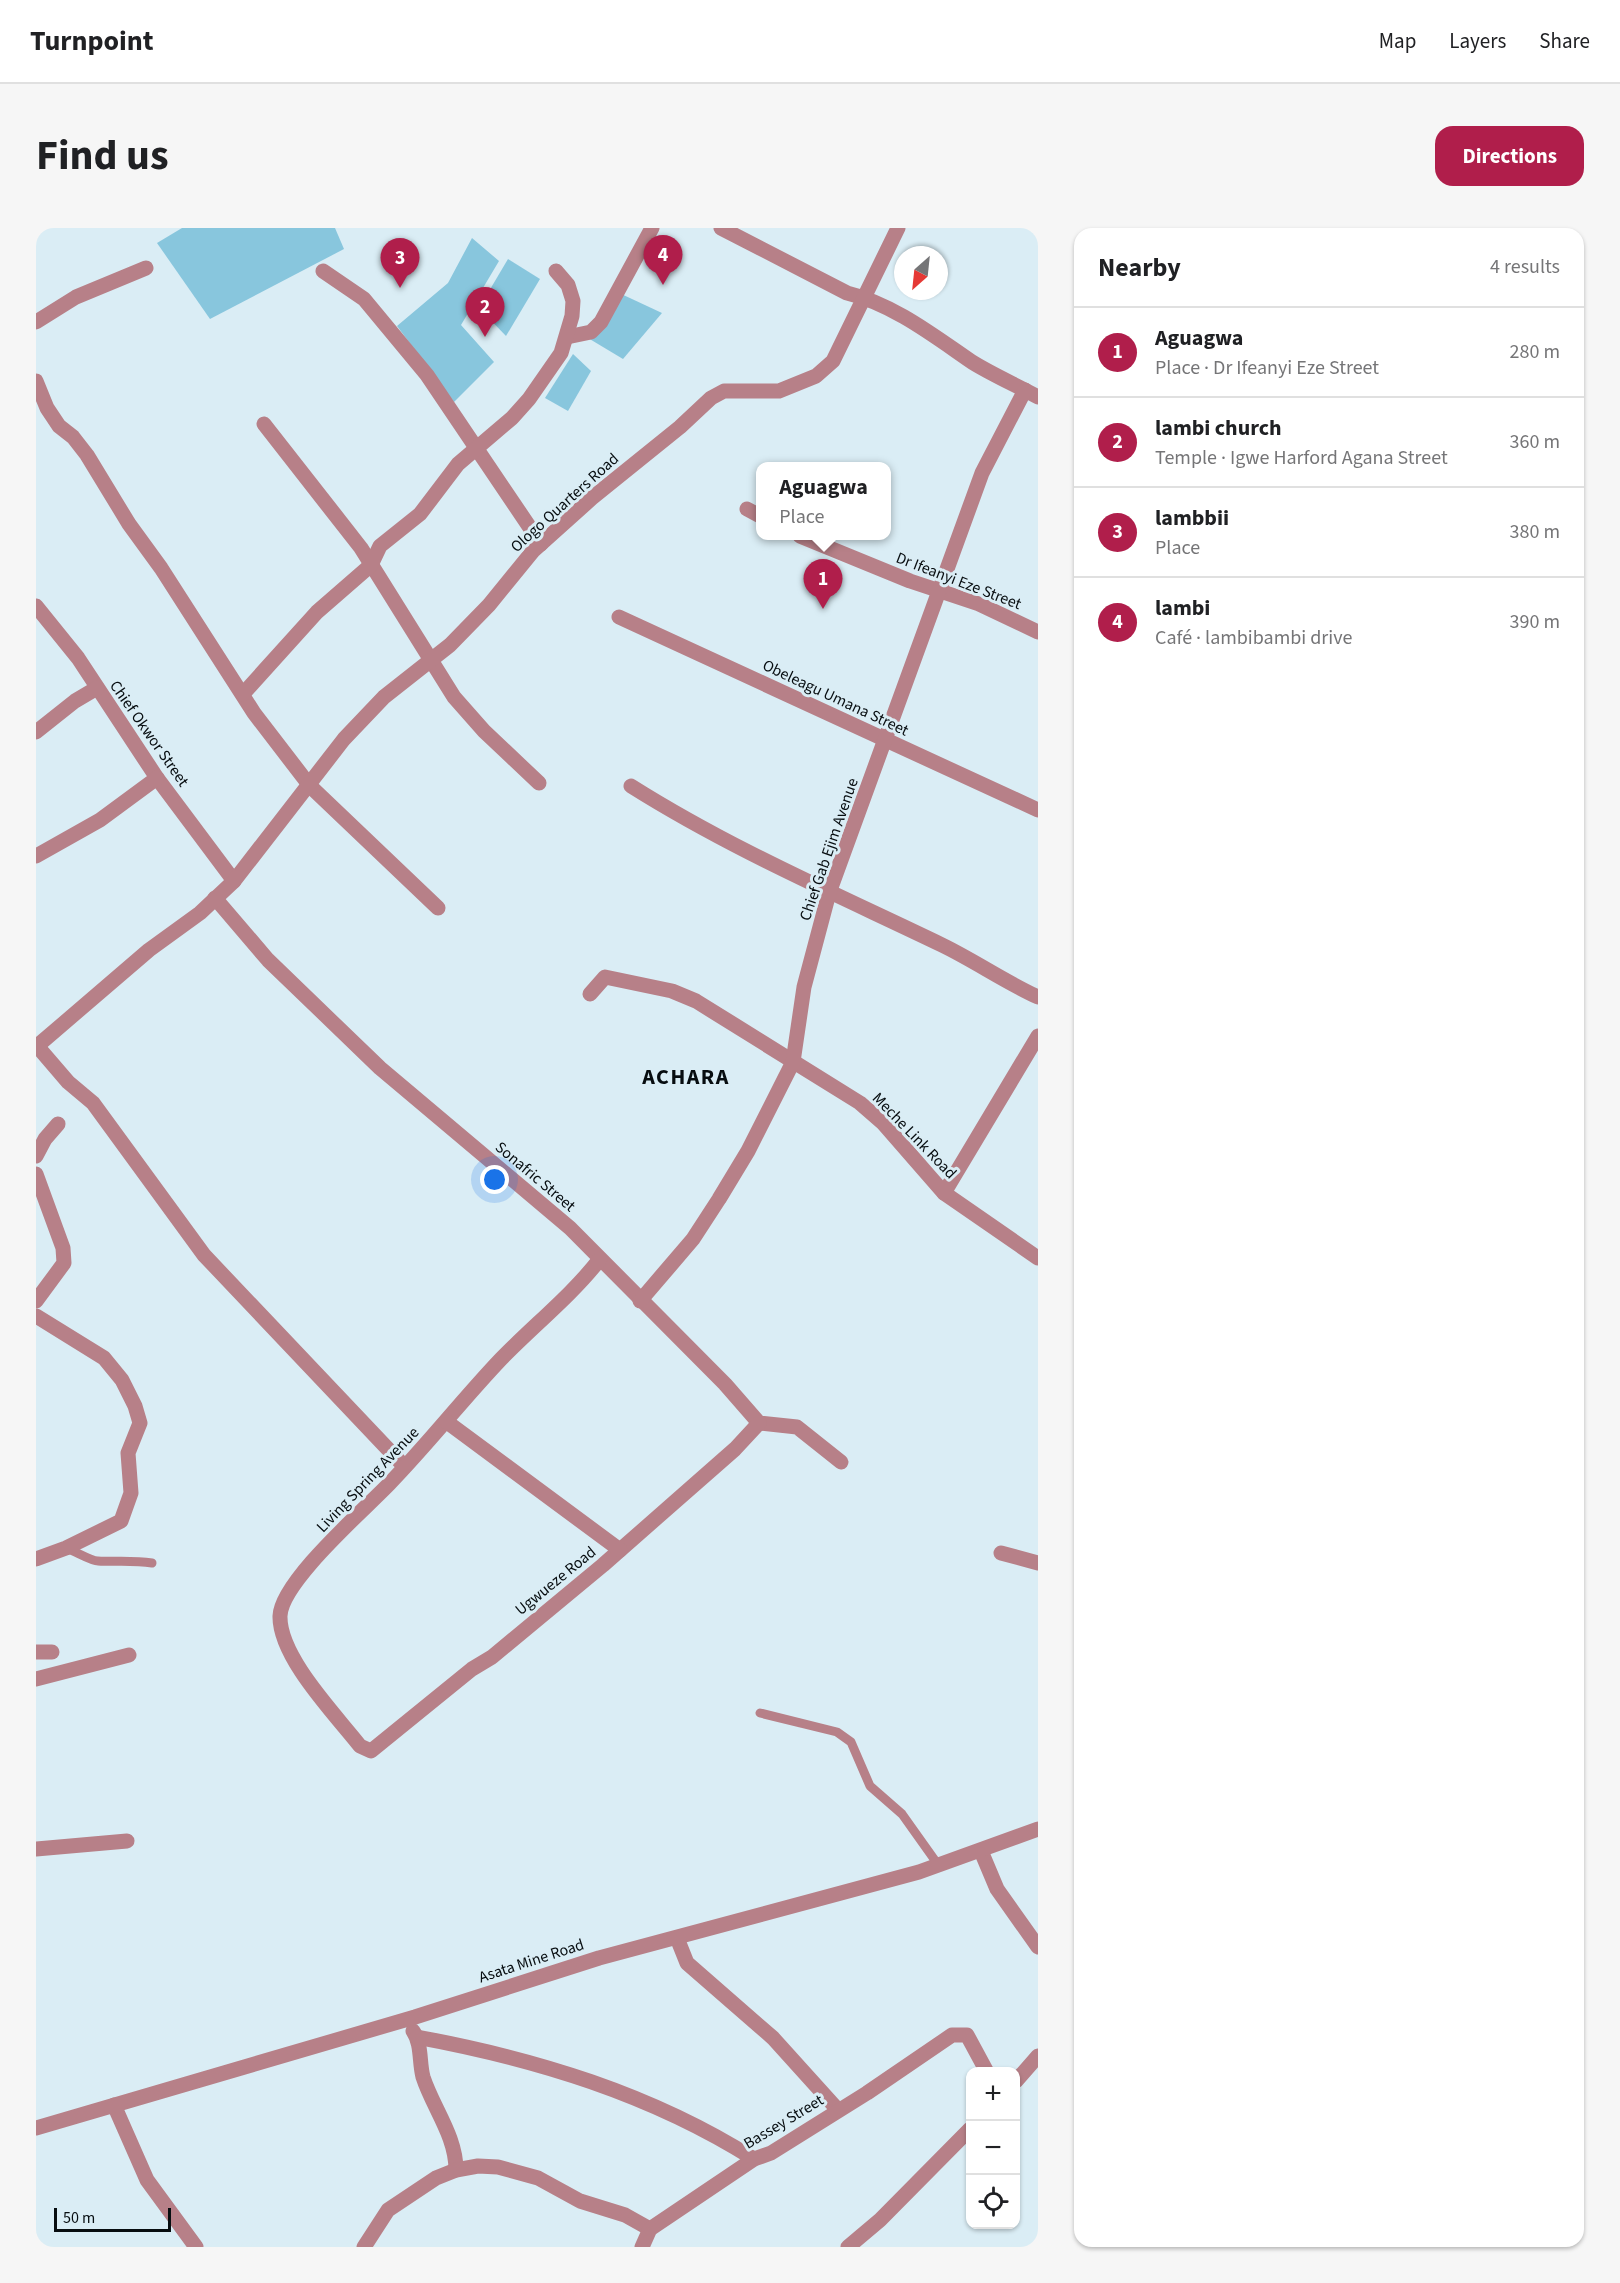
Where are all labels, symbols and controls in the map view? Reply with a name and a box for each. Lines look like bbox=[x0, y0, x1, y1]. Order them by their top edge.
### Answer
text: Turnpoint bbox=[30, 21, 154, 61]
text: Map bbox=[1379, 26, 1416, 56]
text: Layers bbox=[1449, 26, 1506, 56]
text: Share bbox=[1539, 26, 1590, 56]
text: Find us bbox=[36, 126, 169, 186]
button: Directions bbox=[1435, 126, 1584, 186]
pin: 4 bbox=[644, 236, 682, 285]
pin: 3 bbox=[380, 238, 420, 288]
north arrow bbox=[894, 246, 948, 300]
text: Nearby bbox=[1098, 249, 1181, 286]
text: 4 results bbox=[1490, 253, 1560, 281]
pin: 2 bbox=[466, 288, 504, 337]
text: Aguagwa bbox=[1155, 322, 1243, 354]
text: 1 bbox=[1112, 338, 1123, 366]
text: 280 m bbox=[1510, 338, 1560, 366]
text: Place · Dr Ifeanyi Eze Street bbox=[1155, 354, 1379, 382]
text: lambi church bbox=[1155, 412, 1282, 444]
text: 2 bbox=[1112, 428, 1123, 456]
text: 360 m bbox=[1510, 428, 1560, 456]
text: Temple · Igwe Harford Agana Street bbox=[1155, 444, 1448, 472]
street label: Ologo Quarters Road bbox=[506, 448, 624, 557]
popup bbox=[756, 462, 891, 540]
text: Aguagwa bbox=[779, 471, 868, 503]
text: lambbii bbox=[1155, 502, 1229, 534]
text: Place bbox=[779, 503, 824, 531]
text: 3 bbox=[1112, 518, 1123, 546]
text: 380 m bbox=[1510, 518, 1560, 546]
text: Place bbox=[1155, 534, 1200, 562]
street label: Dr Ifeanyi Eze Street bbox=[893, 547, 1025, 615]
pin: 1 bbox=[804, 560, 842, 609]
text: lambi bbox=[1155, 592, 1210, 624]
text: 4 bbox=[1112, 608, 1123, 636]
text: 390 m bbox=[1510, 608, 1560, 636]
text: Café · lambibambi drive bbox=[1155, 624, 1352, 652]
street label: Obeleagu Umana Street bbox=[759, 654, 913, 742]
street label: Chief Okwor Street bbox=[104, 676, 194, 792]
street label: Chief Gab Ejim Avenue bbox=[794, 775, 864, 924]
district label: ACHARA bbox=[641, 1061, 730, 1093]
street label: Meche Link Road bbox=[867, 1088, 961, 1184]
street label: Sonafric Street bbox=[490, 1137, 581, 1217]
your location bbox=[480, 1165, 509, 1194]
street label: Living Spring Avenue bbox=[311, 1422, 424, 1537]
street label: Ugwueze Road bbox=[510, 1541, 601, 1620]
street label: Asata Mine Road bbox=[476, 1934, 587, 1988]
map controls bbox=[966, 2067, 1020, 2229]
button: + bbox=[966, 2067, 1020, 2121]
street label: Bassey Street bbox=[739, 2089, 828, 2154]
button: − bbox=[966, 2121, 1020, 2175]
button: locate bbox=[966, 2175, 1020, 2229]
scale bar bbox=[54, 2205, 171, 2232]
text: 50 m bbox=[63, 2207, 95, 2229]

